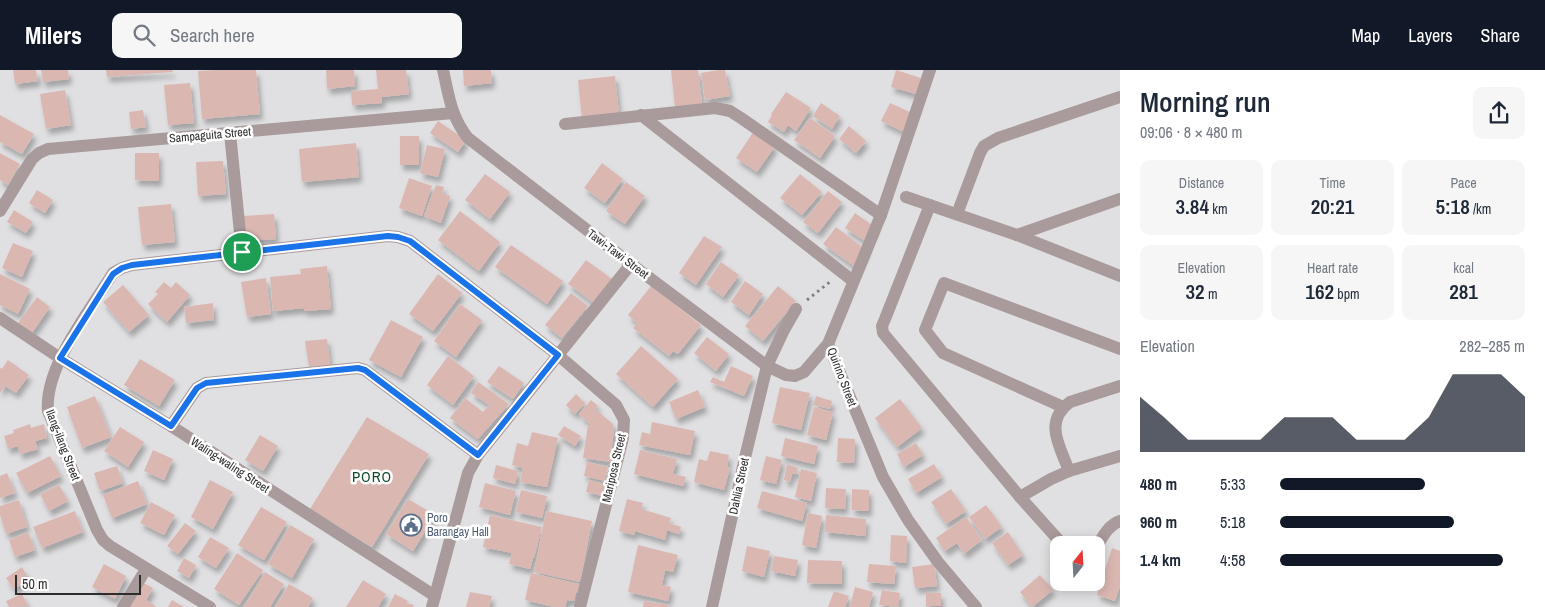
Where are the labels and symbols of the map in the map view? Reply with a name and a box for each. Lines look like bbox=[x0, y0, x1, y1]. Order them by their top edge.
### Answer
street label: Sampaguita Street bbox=[168, 123, 252, 147]
street label: Tawi-Tawi Street bbox=[584, 226, 652, 283]
pin bbox=[221, 231, 263, 273]
street label: Quirino Street bbox=[823, 345, 861, 409]
street label: Ilang-ilang Street bbox=[42, 407, 84, 483]
street label: Mariposa Street bbox=[598, 432, 630, 504]
street label: Waling-waling Street bbox=[187, 434, 273, 497]
street label: Dahlia Street bbox=[725, 456, 753, 516]
district label: PORO bbox=[352, 466, 392, 487]
place label: Poro Barangay Hall bbox=[427, 510, 489, 540]
public building icon: Poro Barangay Hall bbox=[399, 513, 423, 537]
north arrow bbox=[1050, 536, 1105, 591]
scale bar bbox=[15, 572, 141, 595]

